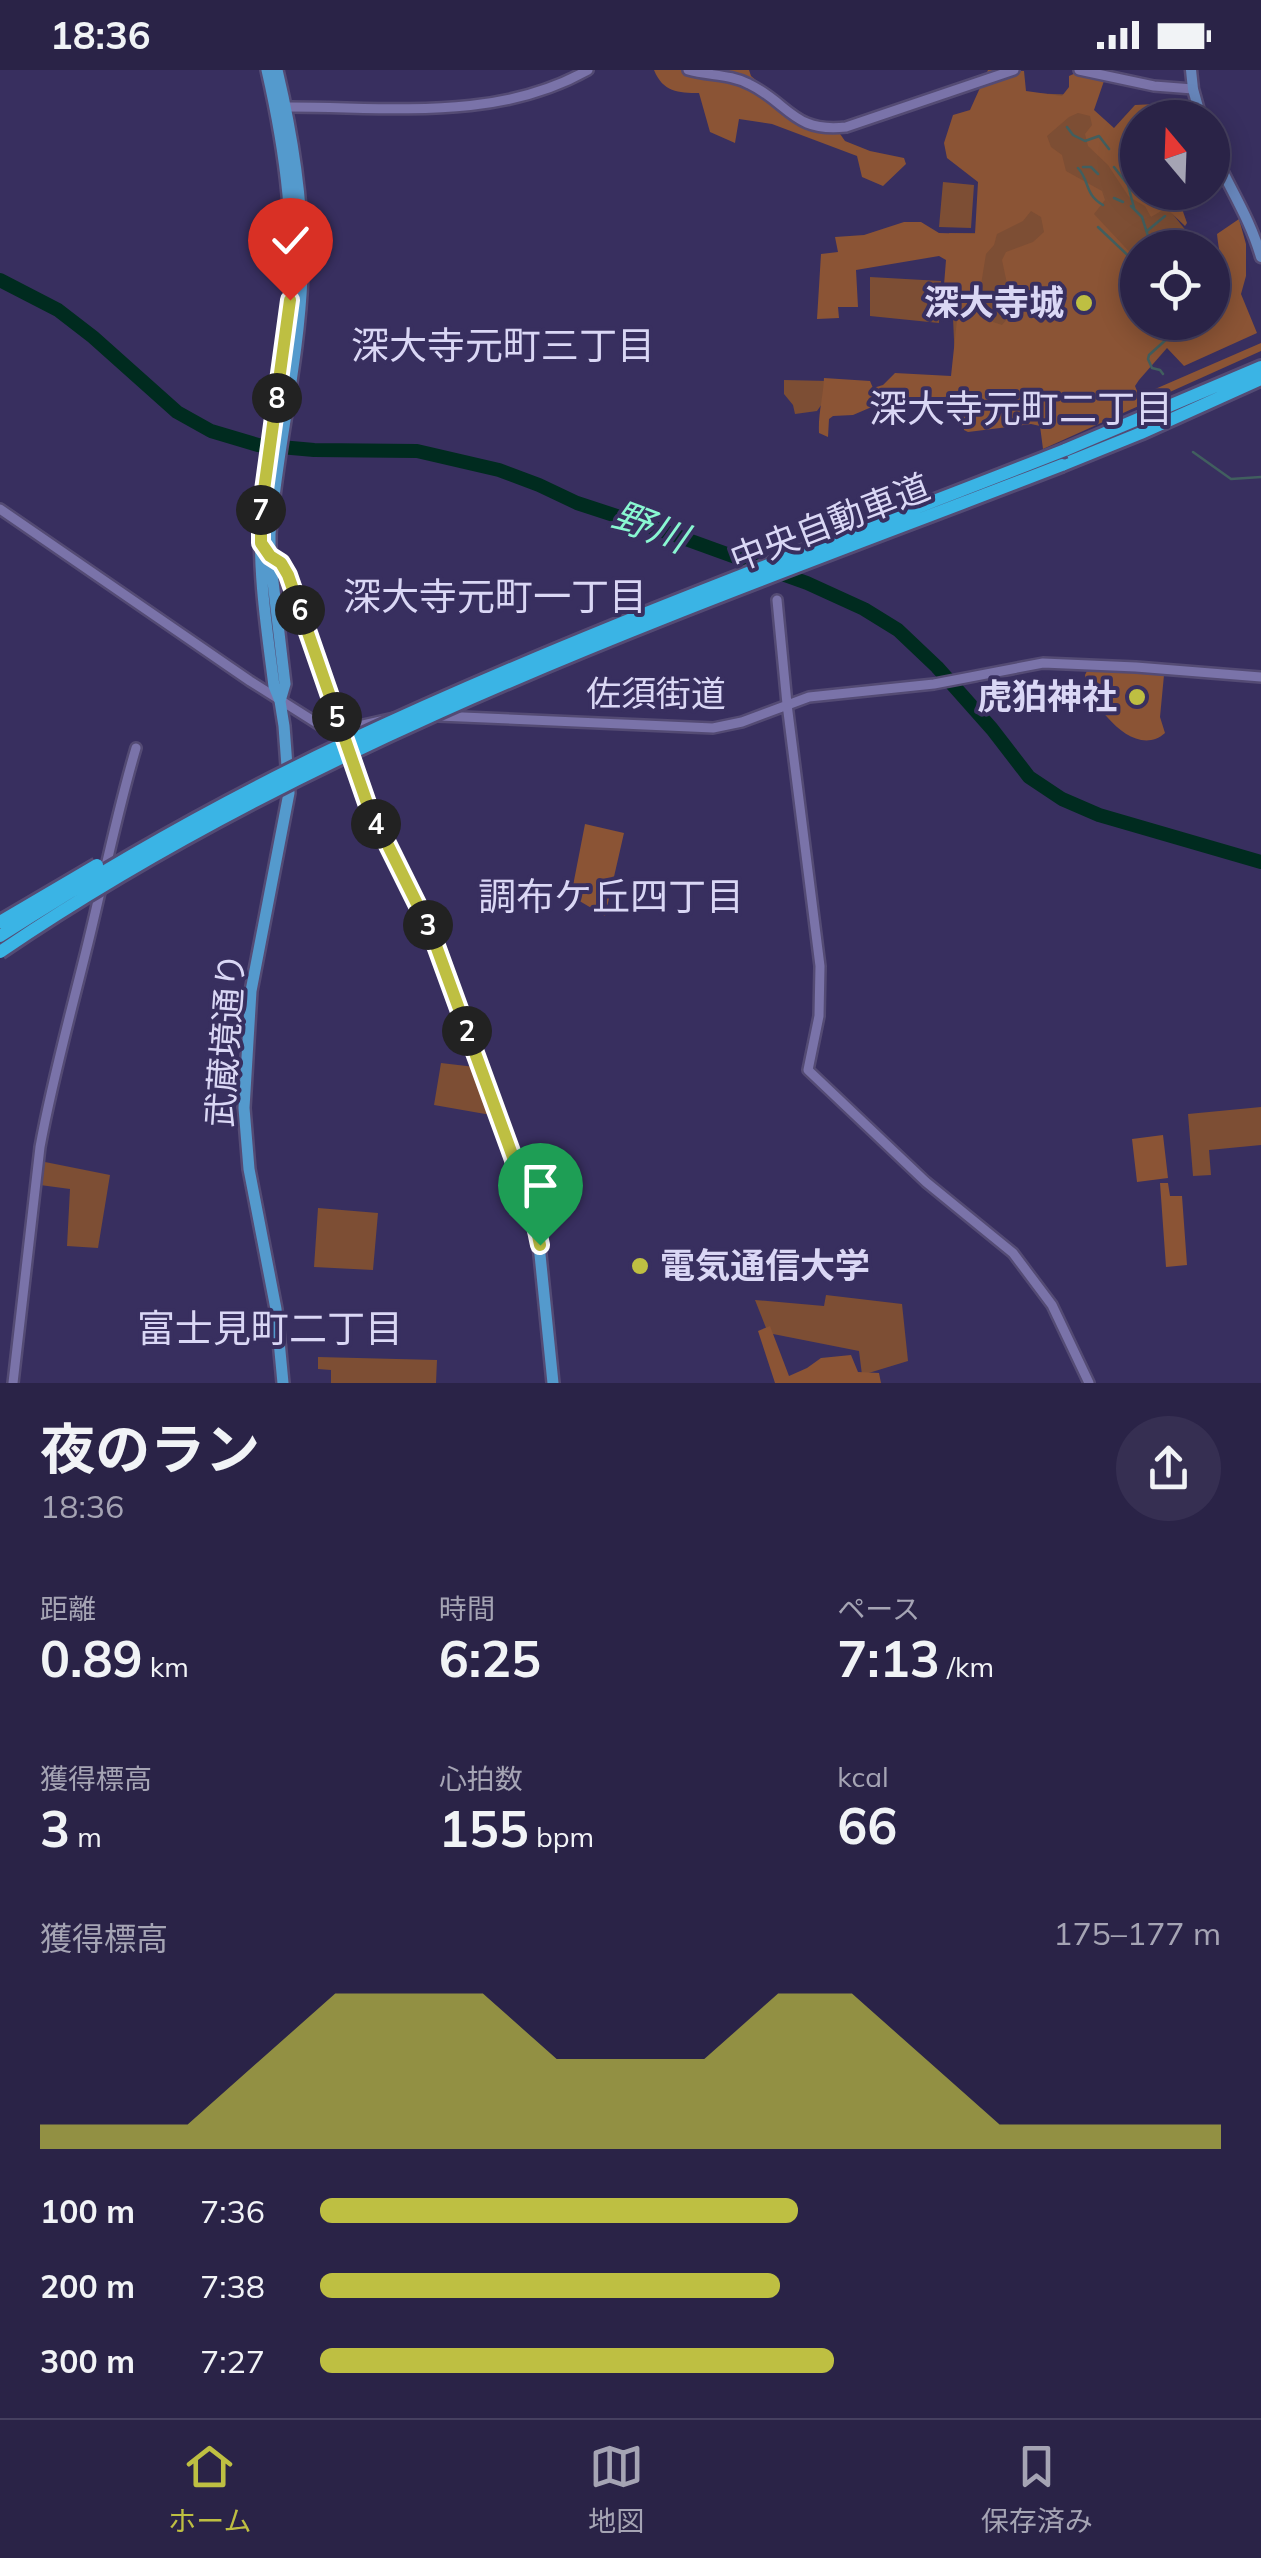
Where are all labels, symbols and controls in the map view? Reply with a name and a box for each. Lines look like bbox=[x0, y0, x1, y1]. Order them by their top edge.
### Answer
text: 18:36 bbox=[50, 11, 151, 59]
north arrow bbox=[1120, 100, 1230, 210]
map controls bbox=[1120, 100, 1230, 340]
pin bbox=[248, 198, 333, 301]
icon: check bbox=[263, 213, 318, 268]
button: locate bbox=[1120, 230, 1230, 340]
place label: 深大寺城 bbox=[924, 280, 1064, 324]
marker: 深大寺城 bbox=[1073, 292, 1095, 314]
district label: 深大寺元町三丁目 bbox=[351, 321, 655, 369]
pin: 8 bbox=[252, 373, 302, 423]
text: 8 bbox=[269, 380, 285, 415]
district label: 深大寺元町二丁目 bbox=[869, 384, 1173, 432]
street label: 中央自動車道 bbox=[724, 464, 936, 580]
pin: 7 bbox=[236, 485, 286, 535]
water label: 野川 bbox=[606, 490, 698, 564]
text: 7 bbox=[253, 492, 269, 527]
district label: 深大寺元町一丁目 bbox=[343, 572, 647, 620]
pin: 6 bbox=[275, 585, 325, 635]
text: 6 bbox=[292, 592, 308, 627]
street label: 佐須街道 bbox=[586, 671, 726, 715]
place label: 虎狛神社 bbox=[977, 674, 1117, 718]
marker: 虎狛神社 bbox=[1126, 686, 1148, 708]
pin: 5 bbox=[312, 692, 362, 742]
text: 5 bbox=[329, 699, 345, 734]
pin: 4 bbox=[351, 799, 401, 849]
text: 4 bbox=[368, 806, 384, 841]
district label: 調布ケ丘四丁目 bbox=[478, 872, 744, 920]
pin: 3 bbox=[403, 900, 453, 950]
text: 3 bbox=[420, 907, 436, 942]
street label: 武蔵境通り bbox=[197, 951, 253, 1129]
pin: 2 bbox=[442, 1006, 492, 1056]
text: 2 bbox=[459, 1013, 475, 1048]
pin bbox=[498, 1143, 583, 1246]
icon: arrive bbox=[513, 1158, 568, 1213]
place label: 電気通信大学 bbox=[660, 1243, 870, 1287]
marker: 電気通信大学 bbox=[629, 1255, 651, 1277]
district label: 富士見町二丁目 bbox=[137, 1304, 403, 1352]
text: 夜のラン bbox=[40, 1414, 260, 1483]
button: share bbox=[1116, 1416, 1221, 1521]
text: 18:36 bbox=[40, 1486, 124, 1526]
text: 距離 bbox=[40, 1591, 96, 1626]
text: 時間 bbox=[439, 1591, 495, 1626]
text: ペース bbox=[837, 1591, 920, 1626]
text: 0.89 bbox=[40, 1627, 142, 1690]
text: 6:25 bbox=[439, 1627, 541, 1690]
text: 7:13 bbox=[837, 1627, 940, 1690]
text: km bbox=[142, 1649, 189, 1684]
text: /km bbox=[940, 1649, 994, 1684]
text: kcal bbox=[837, 1759, 889, 1794]
text: 獲得標高 bbox=[40, 1761, 152, 1796]
text: 心拍数 bbox=[439, 1761, 523, 1796]
text: 66 bbox=[837, 1794, 897, 1857]
text: 3 bbox=[40, 1797, 70, 1860]
text: 155 bbox=[439, 1797, 529, 1860]
text: m bbox=[70, 1819, 102, 1854]
text: bpm bbox=[529, 1819, 594, 1854]
text: 175–177 m bbox=[1053, 1913, 1221, 1953]
text: 獲得標高 bbox=[40, 1918, 168, 1958]
text: 100 m bbox=[40, 2191, 135, 2231]
text: 7:36 bbox=[200, 2191, 265, 2231]
text: 200 m bbox=[40, 2266, 135, 2306]
text: 7:38 bbox=[200, 2266, 265, 2306]
text: 300 m bbox=[40, 2341, 135, 2381]
text: 7:27 bbox=[200, 2341, 265, 2381]
tab: ホーム bbox=[168, 2439, 251, 2539]
tab: 地図 bbox=[588, 2439, 644, 2539]
tab: 保存済み bbox=[981, 2439, 1093, 2539]

